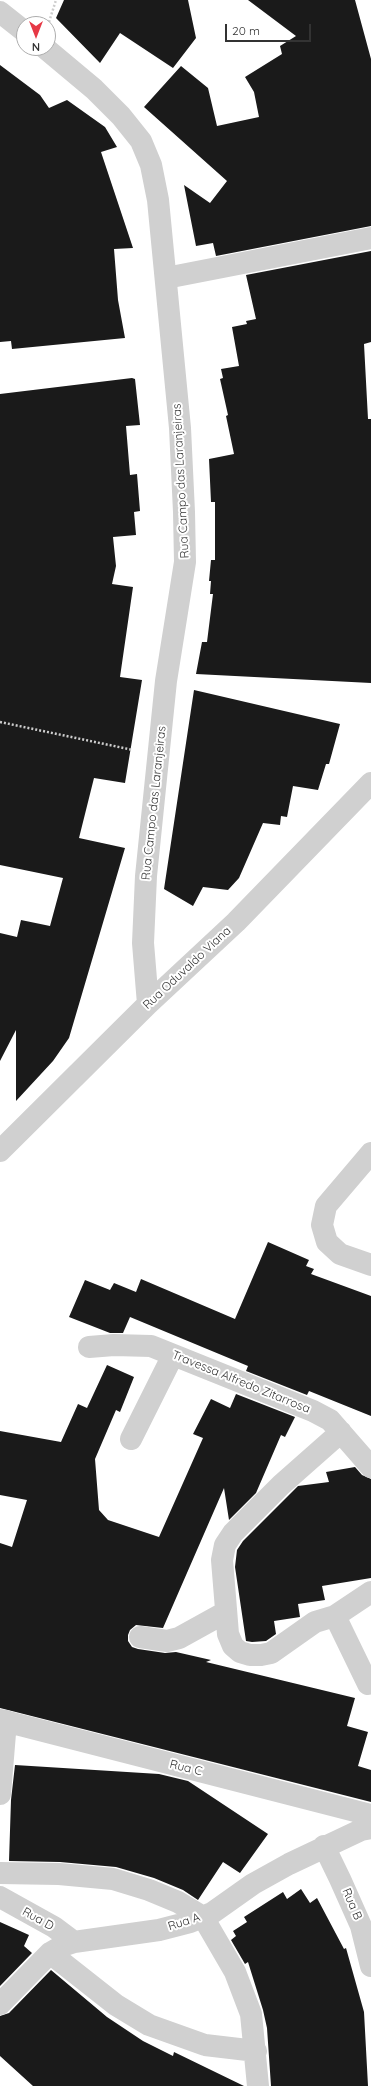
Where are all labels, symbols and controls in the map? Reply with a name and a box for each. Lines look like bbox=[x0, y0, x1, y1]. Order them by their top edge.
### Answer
north arrow bbox=[16, 16, 56, 56]
scale bar bbox=[227, 16, 313, 42]
text: 20 m bbox=[232, 23, 260, 38]
text: N bbox=[32, 40, 40, 54]
street label: Rua Campo das Laranjeiras bbox=[170, 403, 192, 559]
street label: Rua Campo das Laranjeiras bbox=[139, 725, 169, 881]
street label: Rua Oduvaldo Viana bbox=[140, 924, 234, 1012]
street label: Travessa Alfredo Zitarrosa bbox=[170, 1348, 312, 1416]
street label: Rua C bbox=[168, 1757, 204, 1779]
street label: Rua B bbox=[339, 1886, 365, 1922]
street label: Rua D bbox=[20, 1904, 56, 1934]
street label: Rua A bbox=[166, 1910, 202, 1934]

